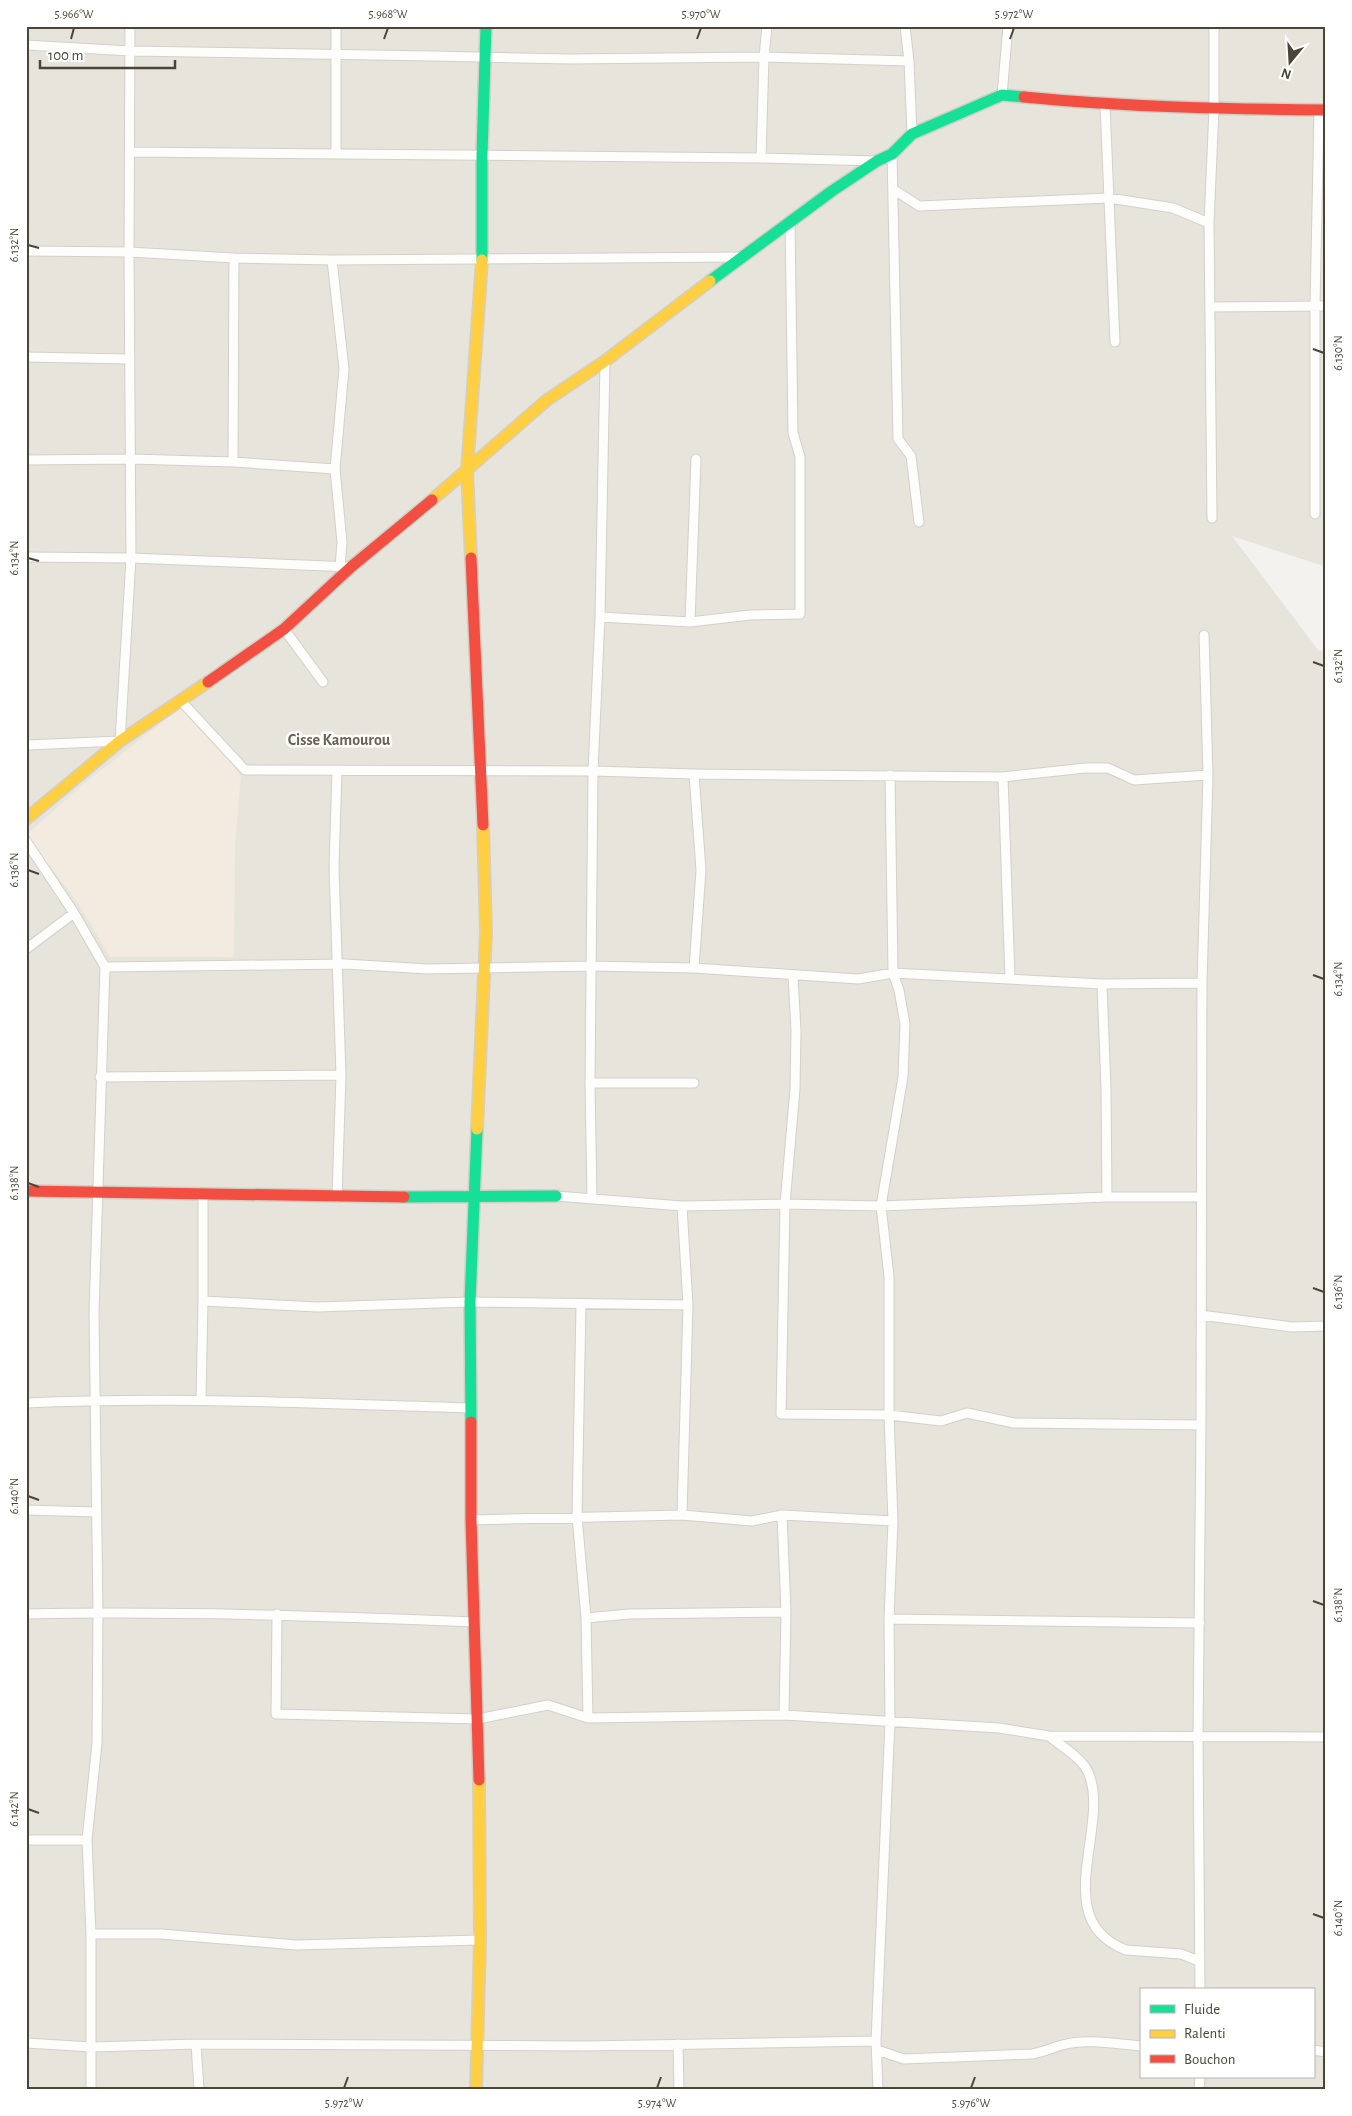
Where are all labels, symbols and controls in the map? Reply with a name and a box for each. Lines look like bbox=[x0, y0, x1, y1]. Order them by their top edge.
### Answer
text: 5.966°W bbox=[54, 8, 94, 20]
text: 5.968°W bbox=[368, 8, 408, 20]
text: 5.970°W bbox=[681, 8, 721, 20]
text: 5.972°W bbox=[995, 8, 1033, 20]
scale bar bbox=[40, 38, 175, 70]
north arrow bbox=[1264, 38, 1314, 88]
text: 100 m bbox=[48, 48, 83, 63]
text: N bbox=[1279, 65, 1293, 82]
text: 6.132°N bbox=[8, 228, 20, 262]
text: 6.130°N bbox=[1332, 335, 1344, 371]
text: 6.134°N bbox=[8, 541, 20, 575]
text: 6.132°N bbox=[1332, 649, 1344, 683]
district label: Cisse Kamourou bbox=[288, 732, 391, 748]
text: 6.136°N bbox=[8, 853, 20, 887]
text: 6.134°N bbox=[1332, 962, 1344, 996]
text: 6.138°N bbox=[8, 1166, 20, 1200]
text: 6.136°N bbox=[1332, 1275, 1344, 1309]
text: 6.140°N bbox=[8, 1478, 20, 1514]
text: 6.138°N bbox=[1332, 1588, 1344, 1622]
text: 6.142°N bbox=[8, 1791, 20, 1827]
text: 6.140°N bbox=[1332, 1900, 1344, 1936]
legend bbox=[1140, 1988, 1314, 2078]
text: Fluide bbox=[1184, 2002, 1220, 2017]
text: Ralenti bbox=[1184, 2026, 1226, 2041]
text: Bouchon bbox=[1184, 2052, 1235, 2067]
text: 5.972°W bbox=[325, 2097, 363, 2109]
text: 5.974°W bbox=[638, 2097, 677, 2109]
text: 5.976°W bbox=[952, 2097, 991, 2109]

